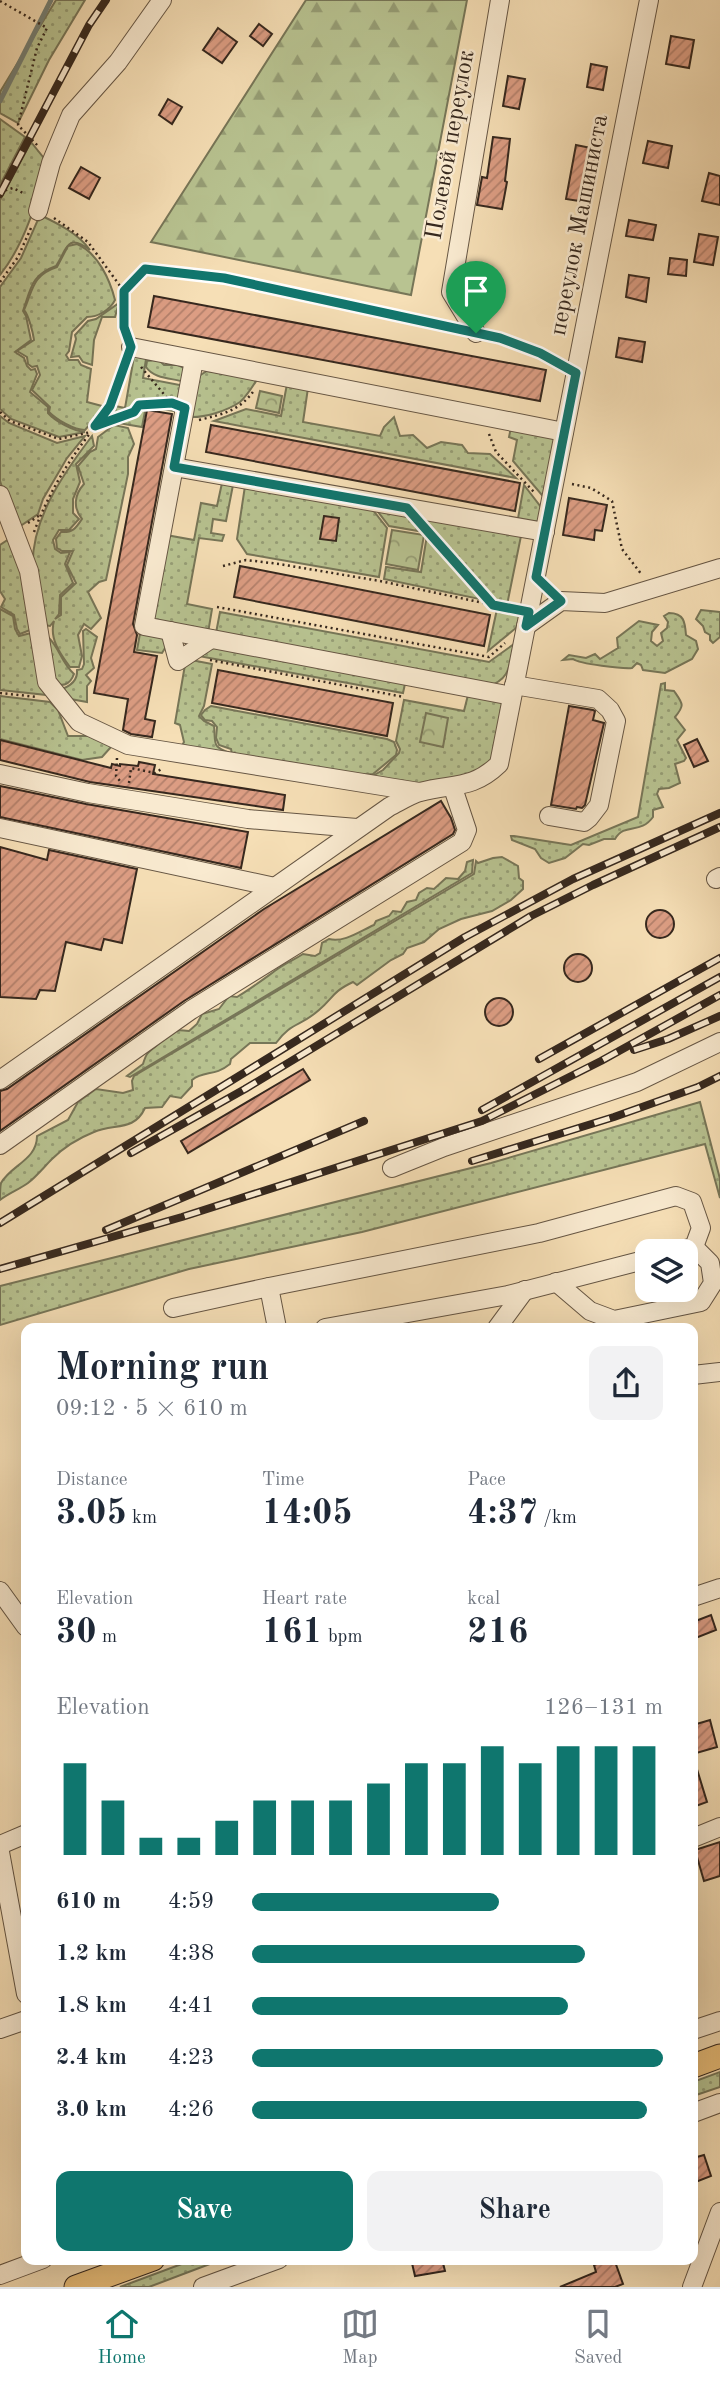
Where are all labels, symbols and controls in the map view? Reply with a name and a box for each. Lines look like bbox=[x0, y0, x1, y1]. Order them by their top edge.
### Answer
street label: Полевой переулок bbox=[423, 48, 479, 242]
street label: переулок Машиниста bbox=[547, 112, 613, 338]
pin bbox=[446, 261, 506, 333]
icon: arrive bbox=[457, 272, 495, 310]
map controls bbox=[635, 1239, 698, 1302]
button: layers bbox=[635, 1239, 698, 1302]
button: share bbox=[589, 1346, 663, 1420]
text: Morning run bbox=[56, 1350, 269, 1388]
text: 09:12 · 5 × 610 m bbox=[56, 1397, 248, 1420]
text: Distance bbox=[56, 1471, 128, 1490]
text: Time bbox=[262, 1471, 304, 1490]
text: Pace bbox=[467, 1471, 506, 1490]
text: 3.05 bbox=[56, 1496, 127, 1531]
text: 14:05 bbox=[262, 1496, 353, 1531]
text: 4:37 bbox=[467, 1496, 538, 1531]
text: km bbox=[127, 1509, 157, 1528]
text: /km bbox=[538, 1509, 577, 1528]
text: Elevation bbox=[56, 1590, 133, 1609]
text: Heart rate bbox=[262, 1590, 347, 1609]
text: kcal bbox=[467, 1590, 500, 1609]
text: 30 bbox=[56, 1615, 97, 1650]
text: 161 bbox=[262, 1615, 323, 1650]
text: 216 bbox=[467, 1615, 528, 1650]
text: m bbox=[97, 1628, 117, 1647]
text: bpm bbox=[323, 1628, 363, 1647]
text: Elevation bbox=[56, 1696, 150, 1719]
text: 126–131 m bbox=[544, 1696, 663, 1719]
text: 610 m bbox=[56, 1890, 121, 1913]
text: 4:59 bbox=[168, 1890, 214, 1913]
text: 1.2 km bbox=[56, 1942, 127, 1965]
text: 4:38 bbox=[168, 1942, 214, 1965]
text: 1.8 km bbox=[56, 1994, 127, 2017]
text: 4:41 bbox=[168, 1994, 214, 2017]
text: 2.4 km bbox=[56, 2046, 127, 2069]
text: 4:23 bbox=[168, 2046, 214, 2069]
text: 3.0 km bbox=[56, 2098, 127, 2121]
text: 4:26 bbox=[168, 2098, 214, 2121]
button: Save bbox=[56, 2171, 353, 2251]
button: Share bbox=[367, 2171, 663, 2251]
tab: Home bbox=[98, 2305, 146, 2370]
tab: Map bbox=[341, 2305, 379, 2370]
tab: Saved bbox=[574, 2305, 622, 2370]

